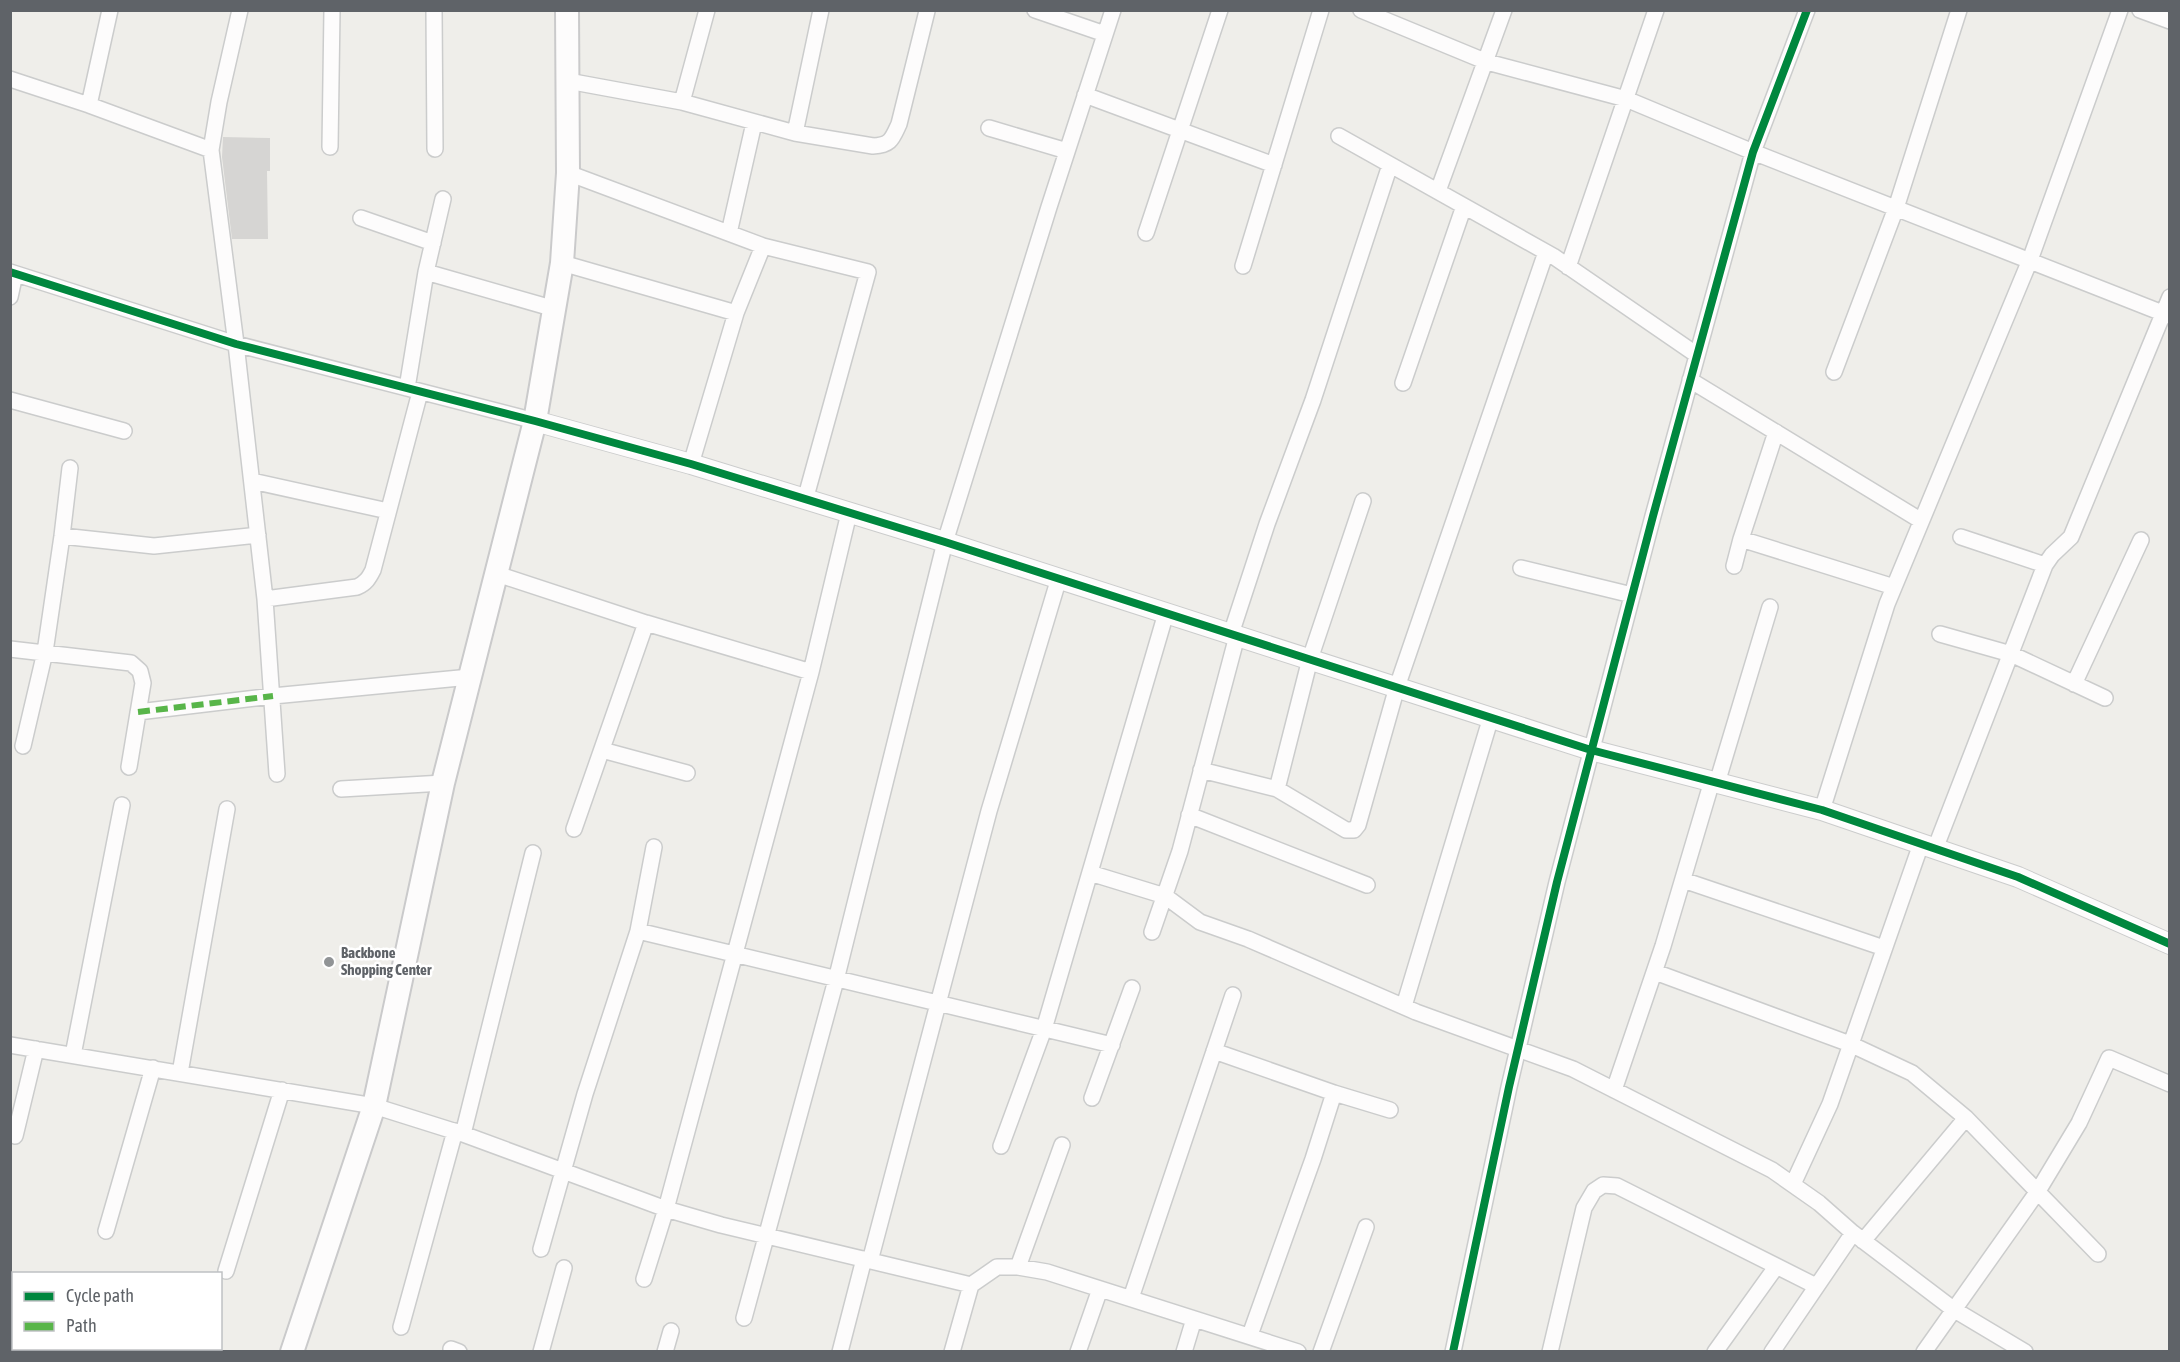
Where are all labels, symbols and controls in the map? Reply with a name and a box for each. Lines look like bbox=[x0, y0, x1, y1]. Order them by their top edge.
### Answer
place label: Backbone Shopping Center bbox=[341, 944, 432, 978]
marker: Backbone Shopping Center bbox=[322, 955, 336, 969]
legend bbox=[12, 1272, 222, 1350]
text: Cycle path bbox=[66, 1285, 134, 1306]
text: Path bbox=[66, 1315, 97, 1336]

